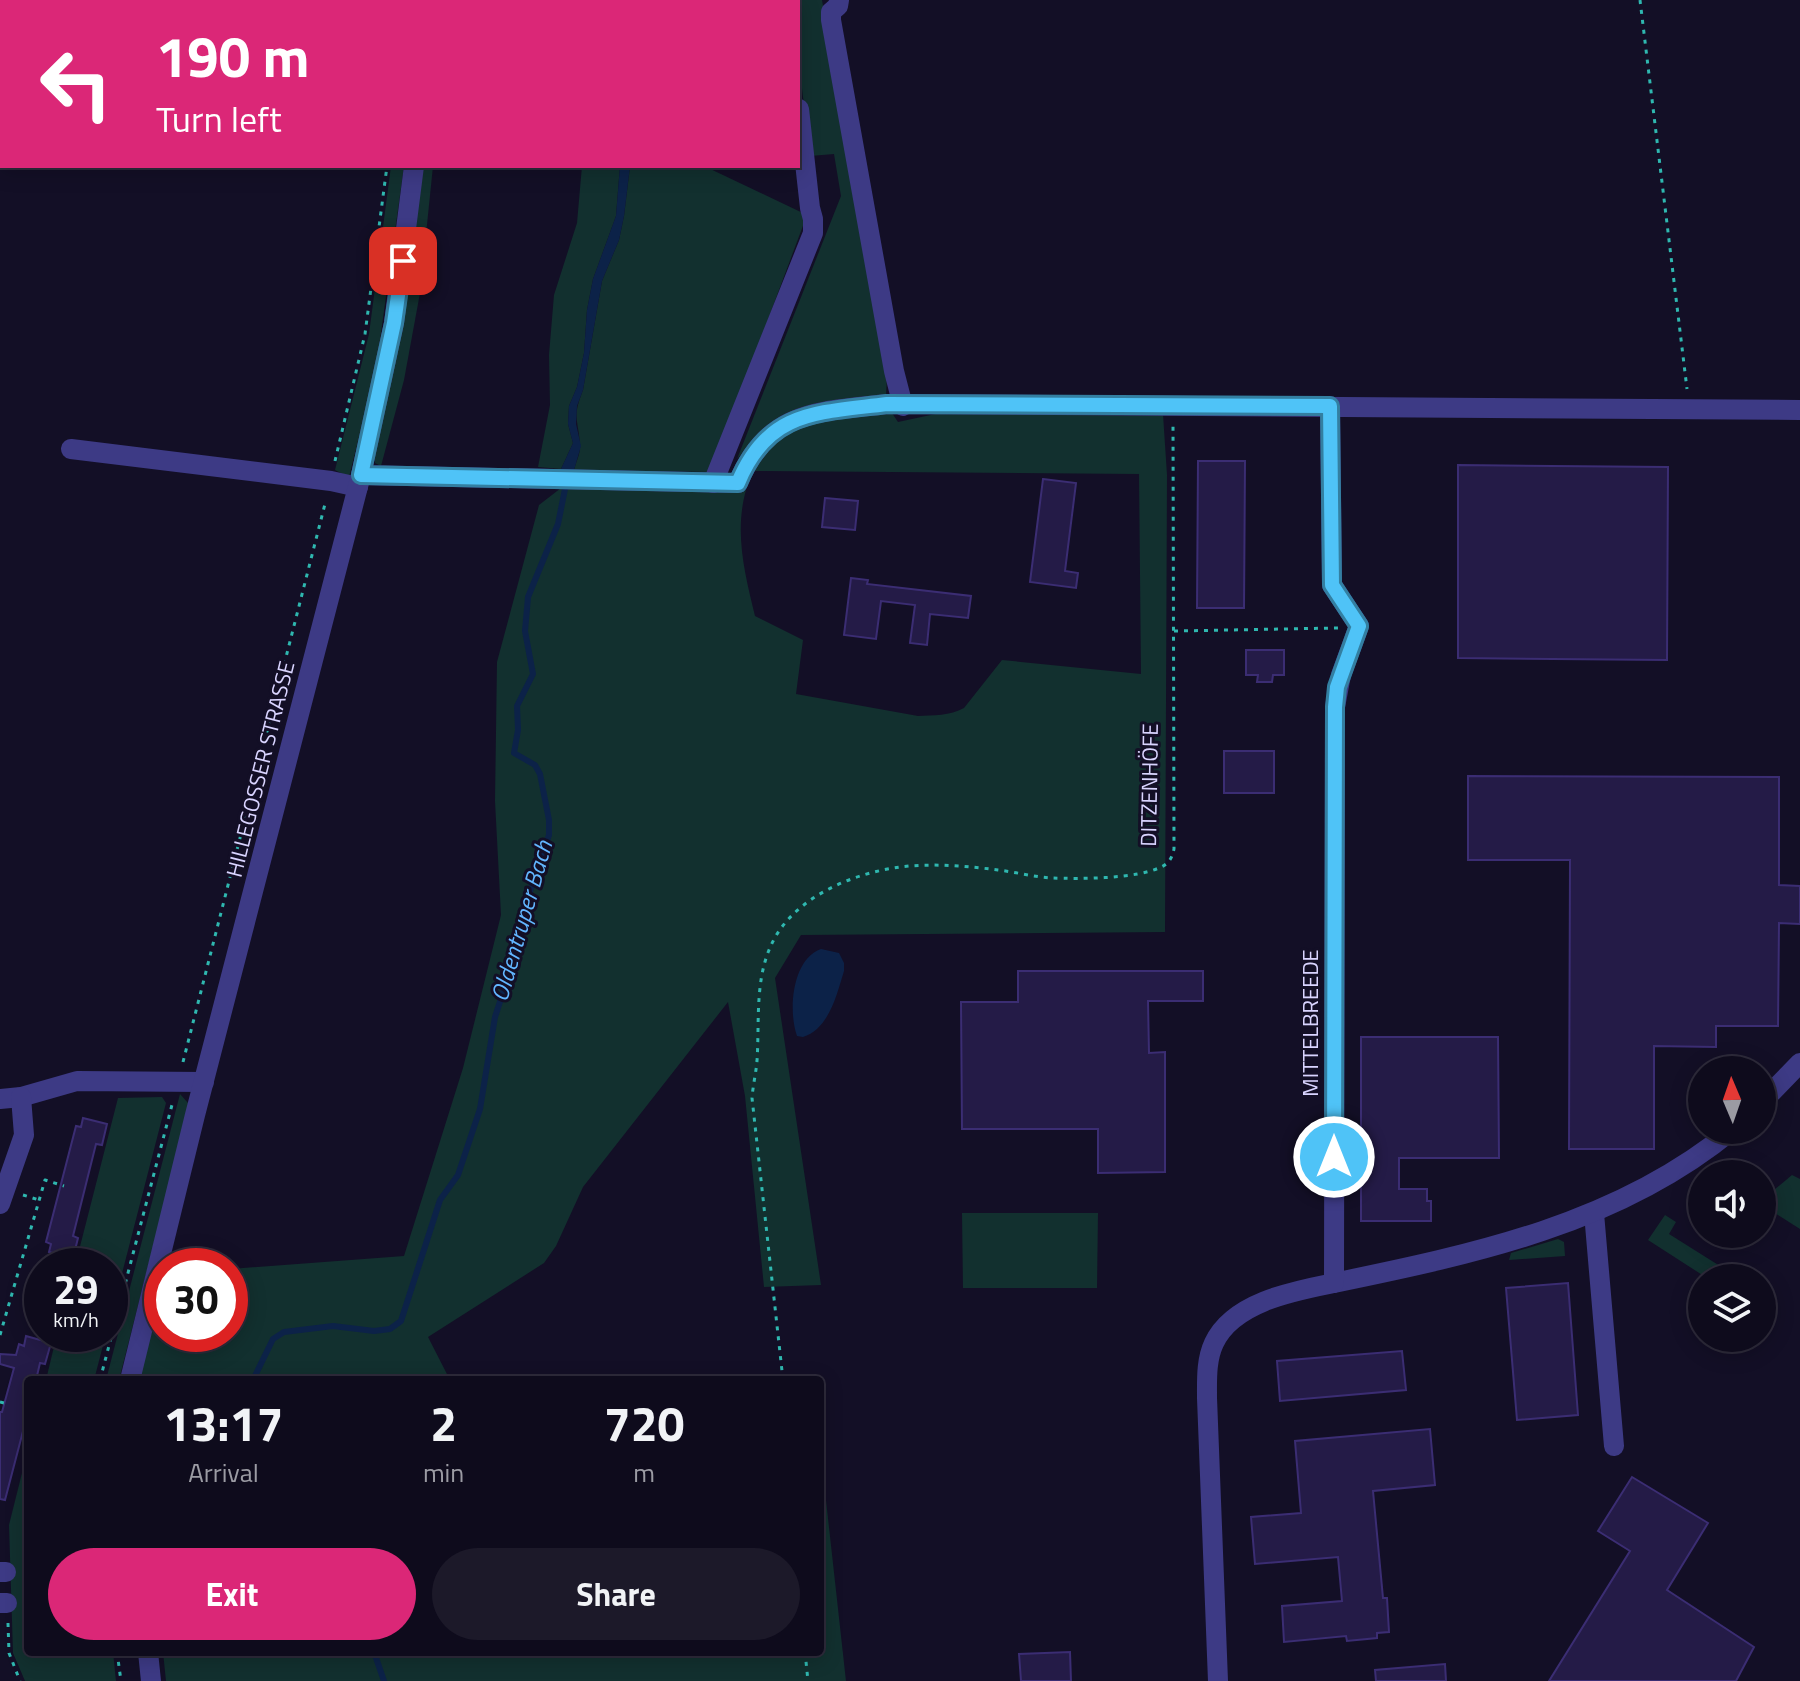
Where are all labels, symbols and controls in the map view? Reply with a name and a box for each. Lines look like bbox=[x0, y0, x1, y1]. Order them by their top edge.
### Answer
text: 190 m bbox=[156, 14, 309, 99]
icon: left bbox=[24, 32, 128, 136]
text: Turn left bbox=[156, 91, 282, 146]
pin bbox=[369, 227, 437, 295]
icon: arrive bbox=[381, 239, 425, 283]
street label: HILLEGOSSER STRASSE bbox=[217, 657, 303, 881]
street label: DITZENHÖFE bbox=[1131, 723, 1167, 847]
water label: Oldentruper Bach bbox=[481, 835, 561, 1005]
street label: MITTELBREEDE bbox=[1293, 949, 1327, 1097]
north arrow bbox=[1688, 1056, 1776, 1144]
map controls bbox=[1688, 1056, 1776, 1352]
position arrow bbox=[1292, 1115, 1376, 1199]
button: sound bbox=[1688, 1160, 1776, 1248]
speed limit sign: 30 bbox=[144, 1248, 248, 1352]
text: 29 bbox=[54, 1259, 98, 1320]
button: layers bbox=[1688, 1264, 1776, 1352]
text: km/h bbox=[53, 1304, 99, 1335]
text: 13:17 bbox=[164, 1387, 283, 1460]
text: 2 bbox=[430, 1387, 457, 1460]
text: 720 bbox=[604, 1387, 684, 1460]
text: Arrival bbox=[188, 1453, 259, 1492]
text: min bbox=[423, 1453, 464, 1492]
text: m bbox=[633, 1453, 655, 1492]
button: Exit bbox=[48, 1548, 416, 1640]
button: Share bbox=[432, 1548, 800, 1640]

